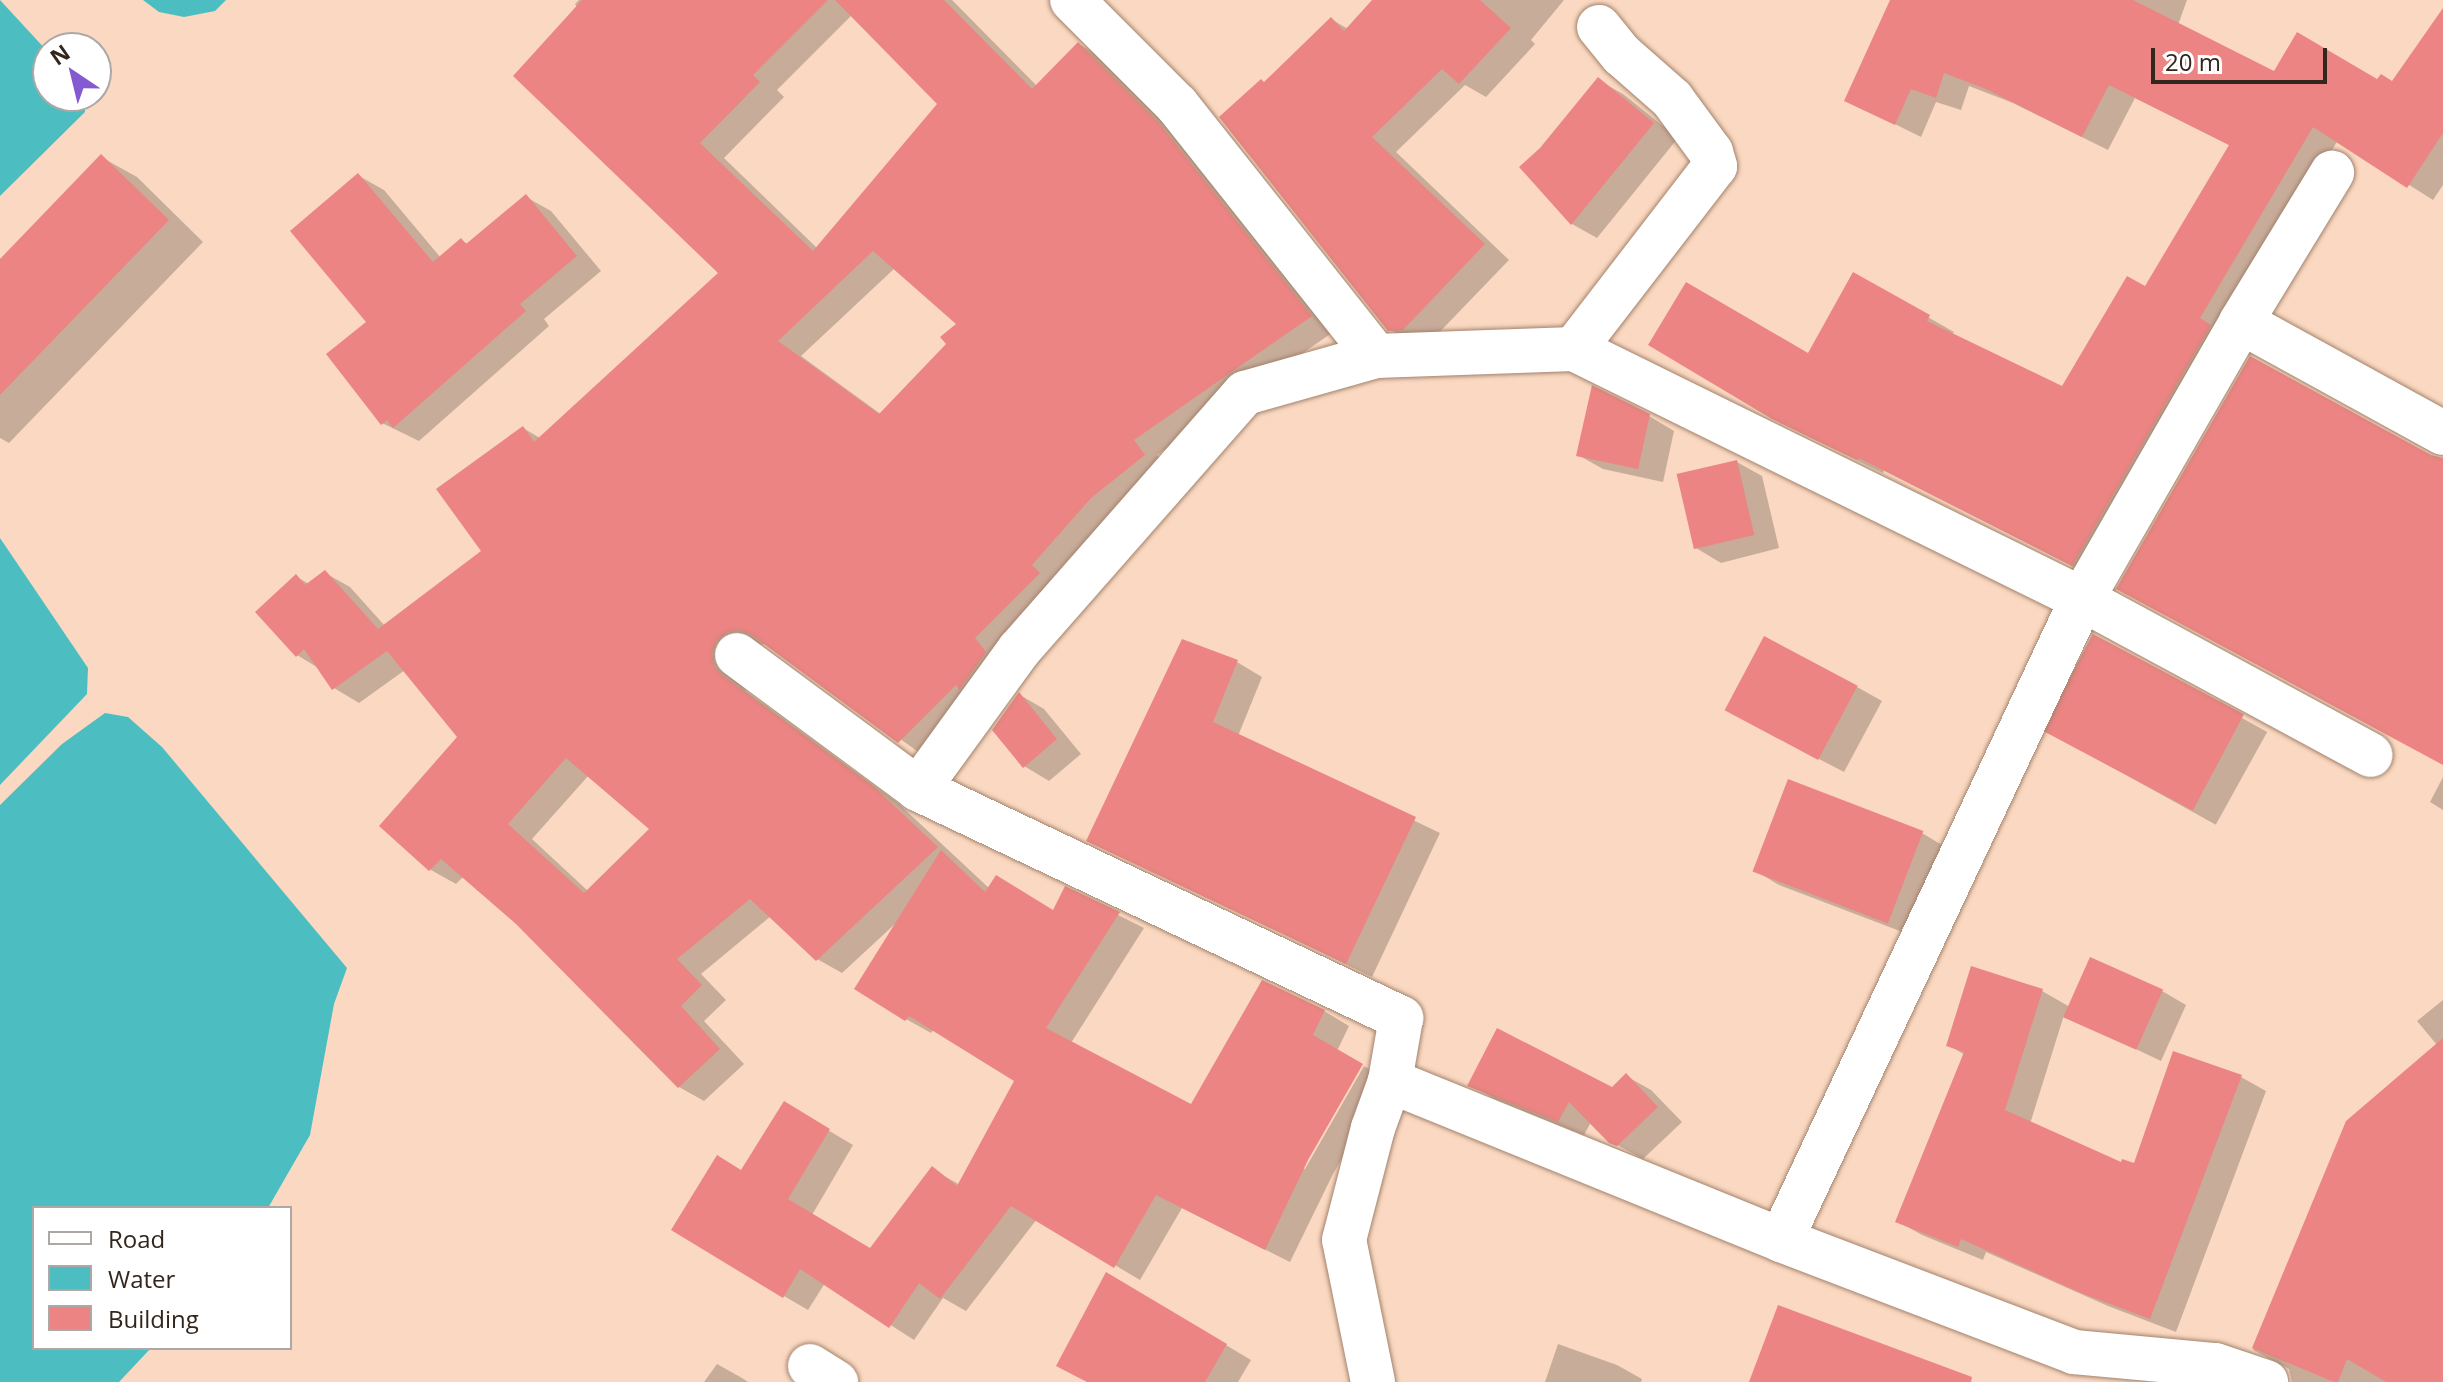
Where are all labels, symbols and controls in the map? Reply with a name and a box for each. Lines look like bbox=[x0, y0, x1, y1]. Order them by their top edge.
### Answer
north arrow bbox=[32, 32, 112, 112]
scale bar bbox=[2155, 32, 2331, 82]
text: N bbox=[43, 37, 75, 71]
text: 20 m bbox=[2165, 45, 2221, 78]
legend bbox=[32, 1206, 292, 1350]
text: Road bbox=[108, 1222, 165, 1255]
text: Water bbox=[108, 1262, 175, 1295]
text: Building bbox=[108, 1302, 199, 1335]

